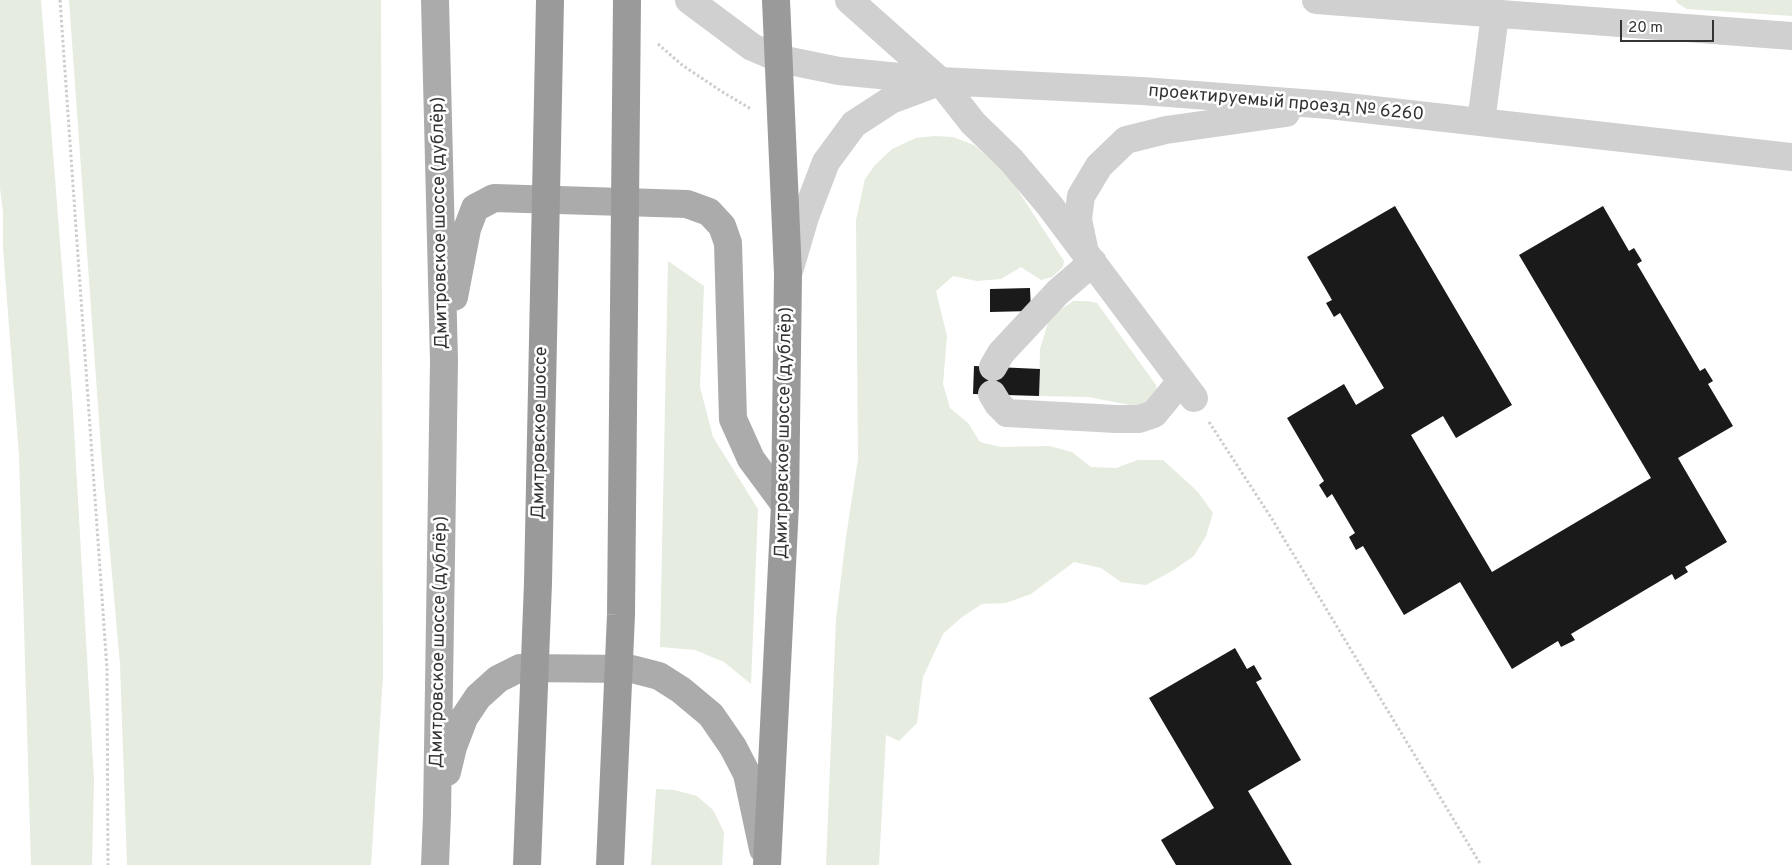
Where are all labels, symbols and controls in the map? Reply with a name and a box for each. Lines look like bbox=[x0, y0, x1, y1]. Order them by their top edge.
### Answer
scale bar bbox=[1622, 10, 1716, 42]
text: 20 m bbox=[1628, 19, 1663, 38]
street label: проектируемый проезд № 6260 bbox=[1147, 81, 1425, 127]
street label: Дмитровское шоссе (дублёр) bbox=[428, 97, 454, 349]
street label: Дмитровское шоссе (дублёр) bbox=[772, 307, 798, 559]
street label: Дмитровское шоссе bbox=[529, 346, 553, 520]
street label: Дмитровское шоссе (дублёр) bbox=[427, 516, 453, 768]

